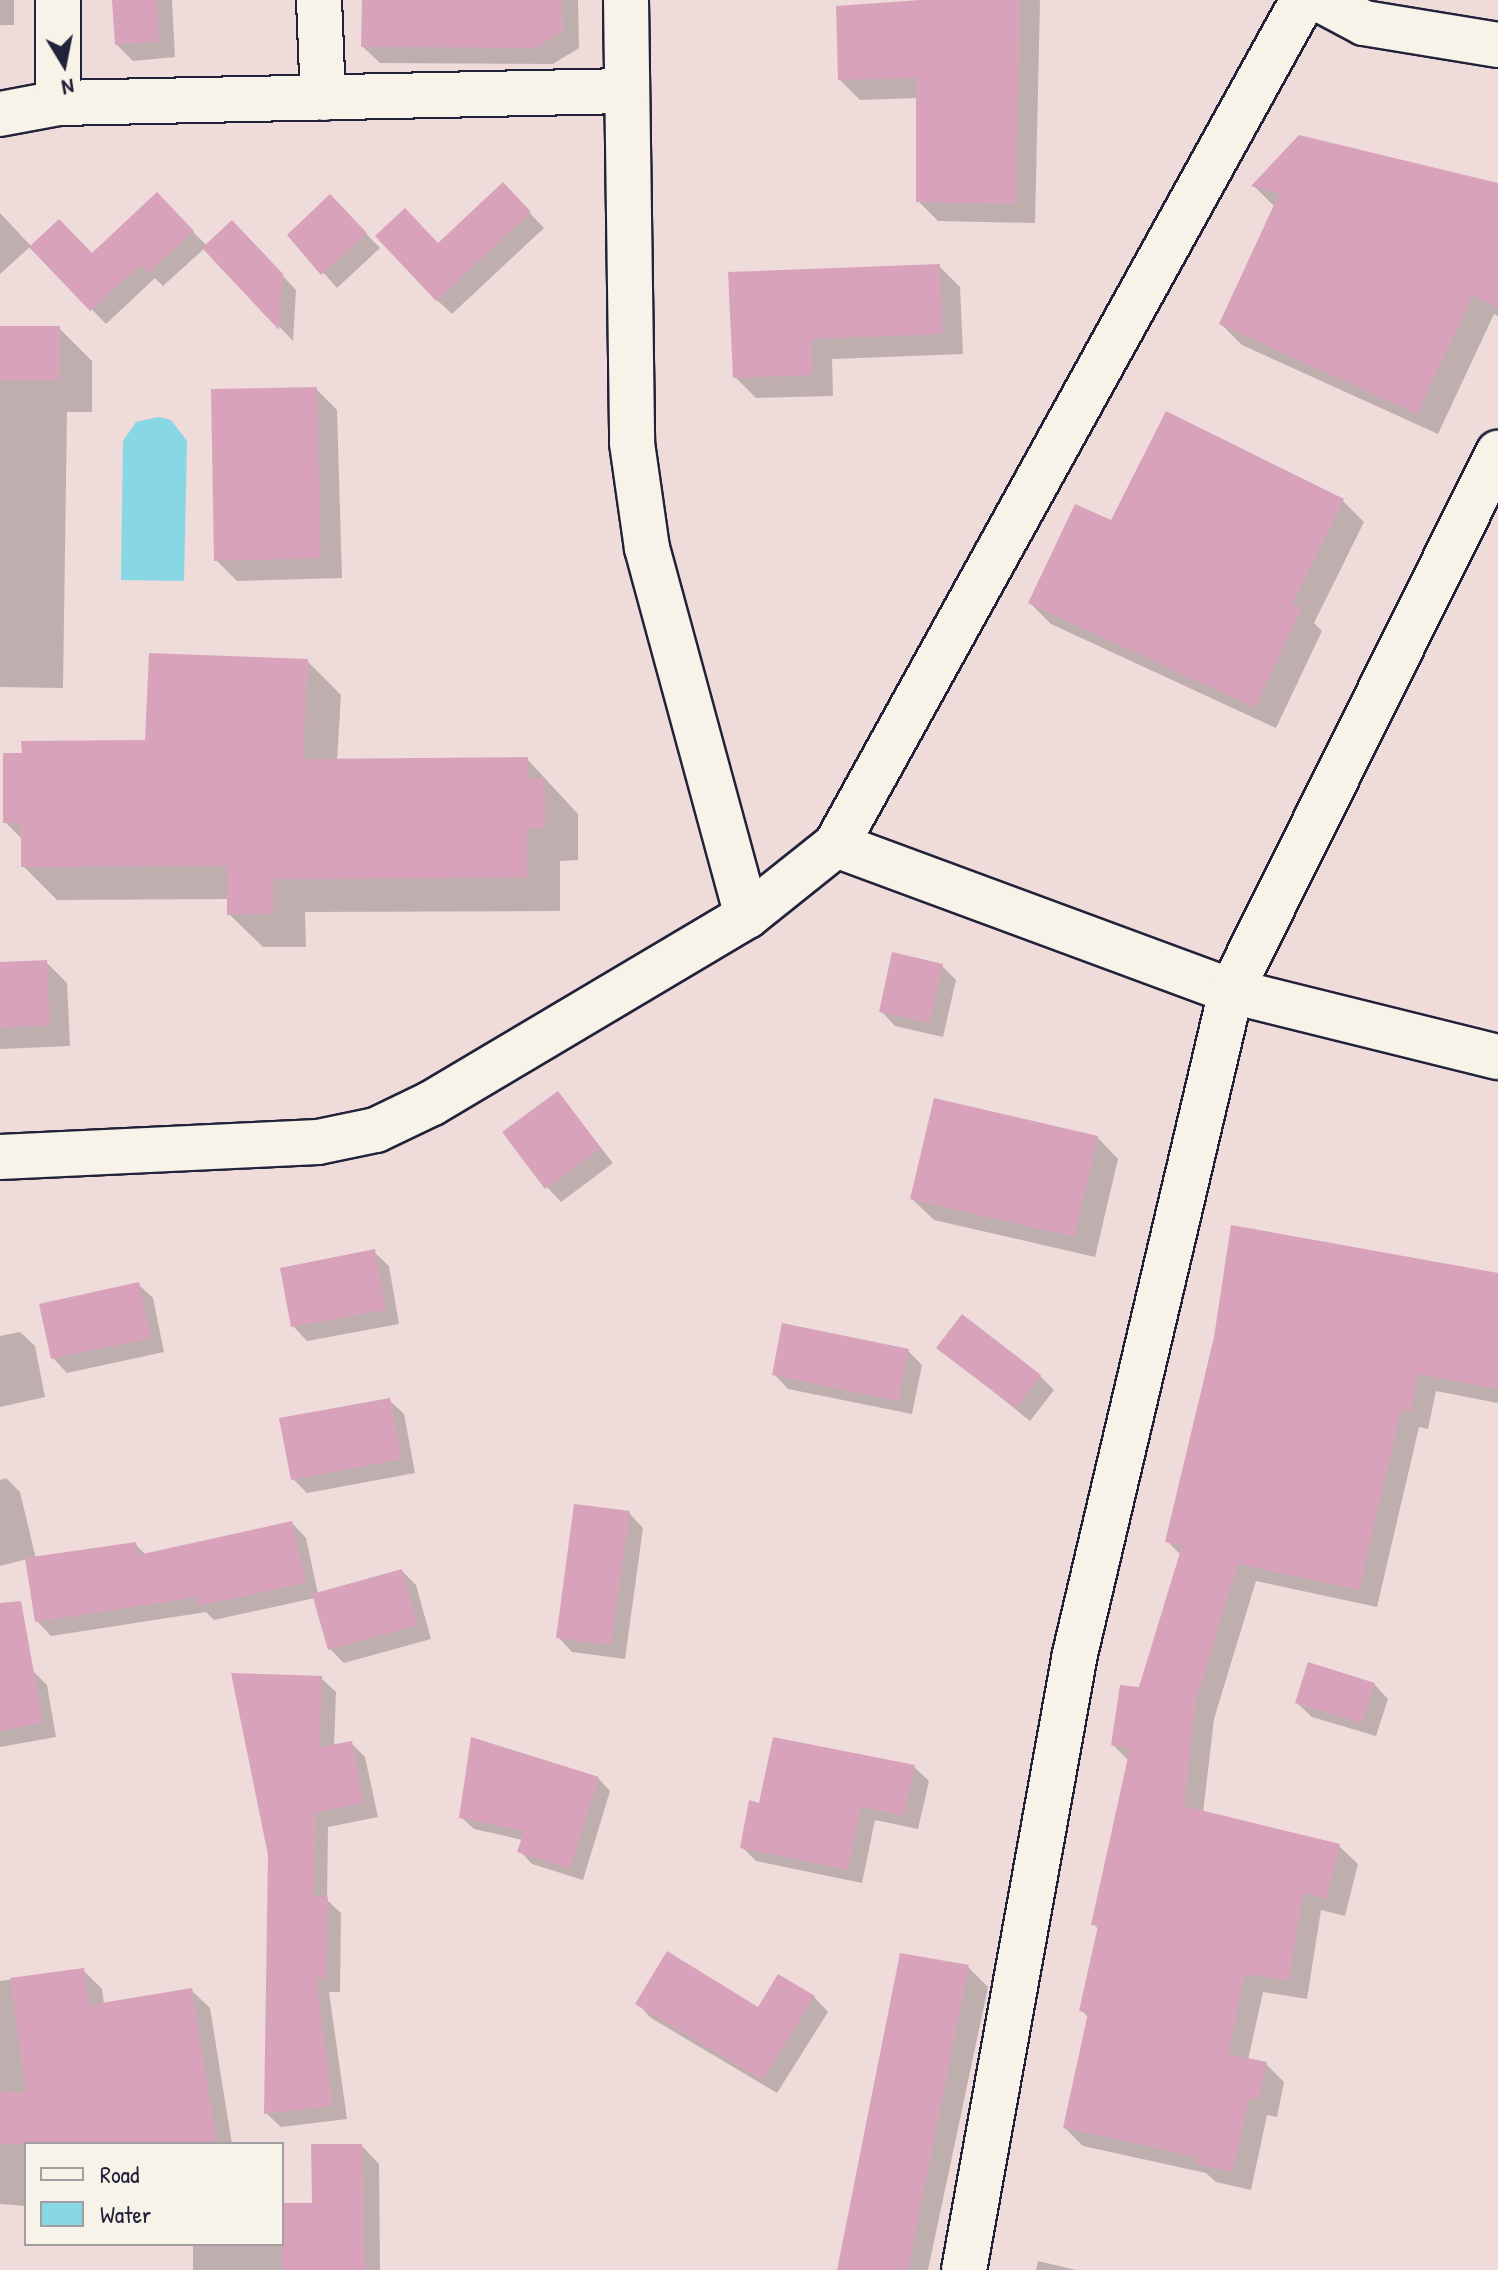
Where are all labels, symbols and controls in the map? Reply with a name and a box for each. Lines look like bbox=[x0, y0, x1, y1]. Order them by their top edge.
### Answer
north arrow bbox=[24, 24, 104, 104]
text: N bbox=[60, 72, 77, 103]
legend bbox=[24, 2142, 284, 2246]
text: Road bbox=[100, 2158, 139, 2190]
text: Water bbox=[100, 2198, 151, 2230]

